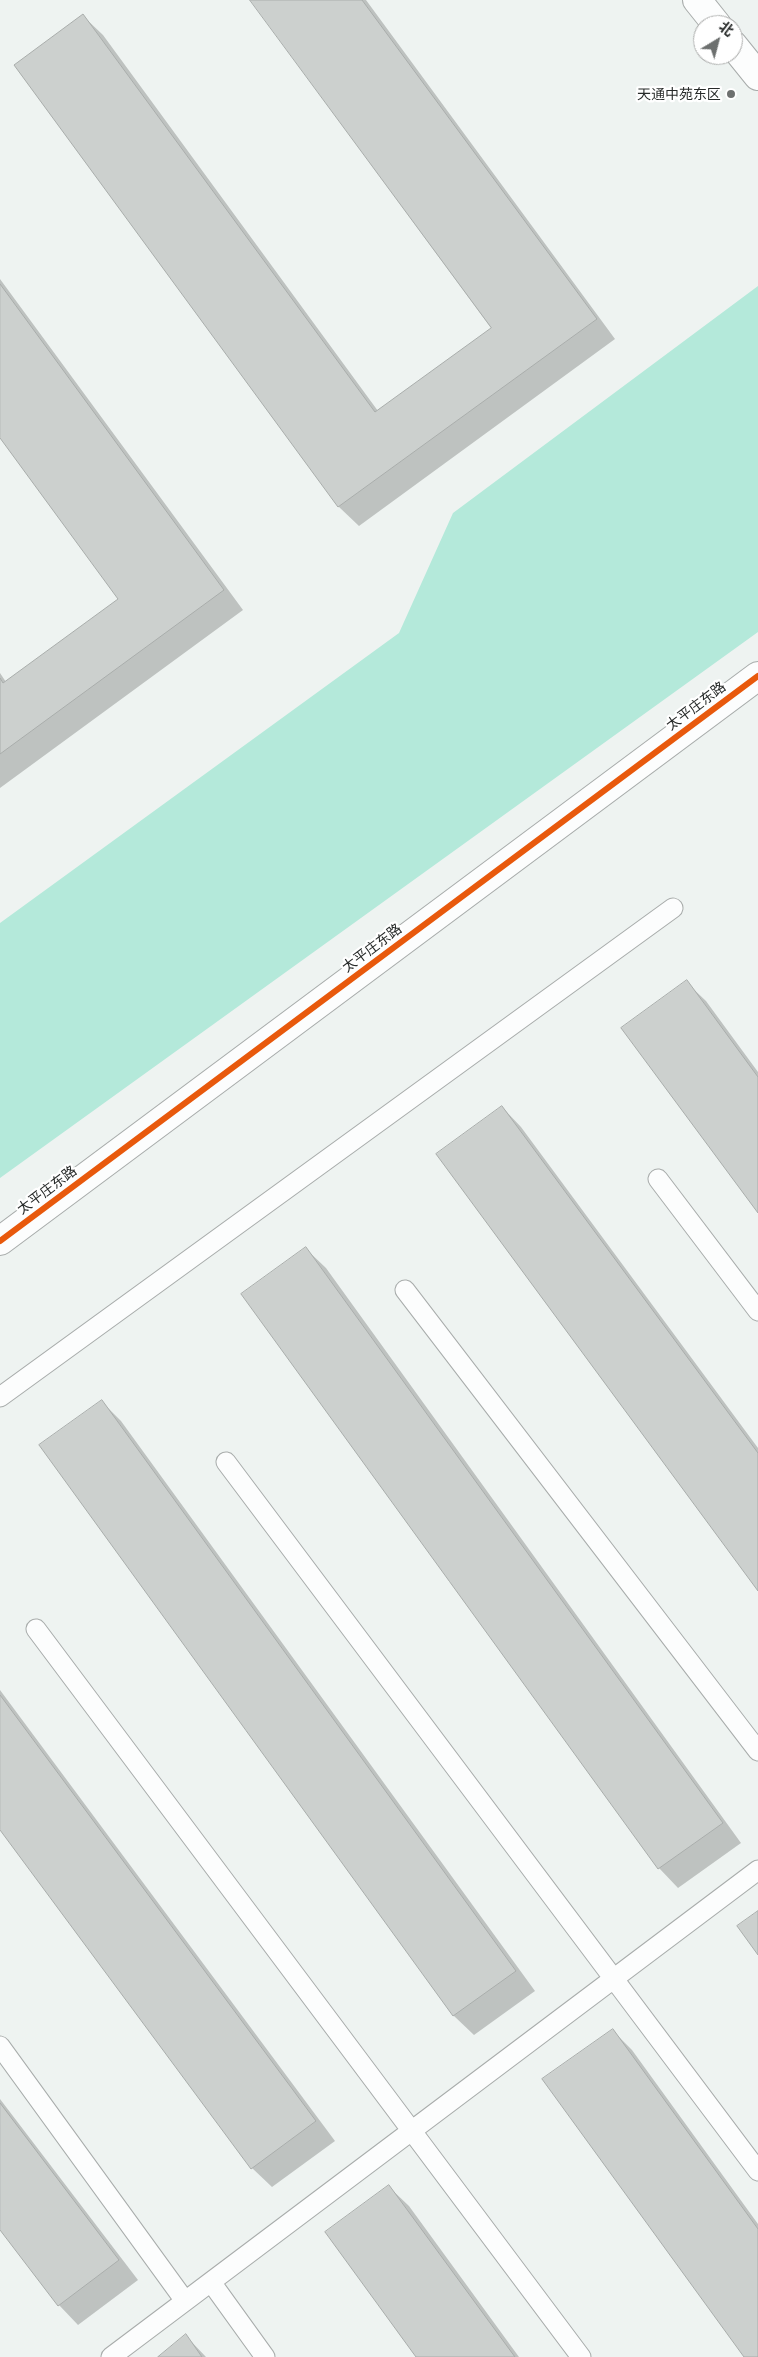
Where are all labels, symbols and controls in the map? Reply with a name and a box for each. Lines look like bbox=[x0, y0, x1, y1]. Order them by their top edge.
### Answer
north arrow bbox=[693, 15, 743, 65]
text: 北 bbox=[716, 17, 737, 39]
place label: 天通中苑东区 bbox=[637, 86, 721, 102]
marker: 天通中苑东区 bbox=[725, 88, 737, 100]
street label: 太平庄东路 bbox=[663, 678, 729, 734]
street label: 太平庄东路 bbox=[339, 920, 405, 976]
street label: 太平庄东路 bbox=[14, 1162, 80, 1218]

